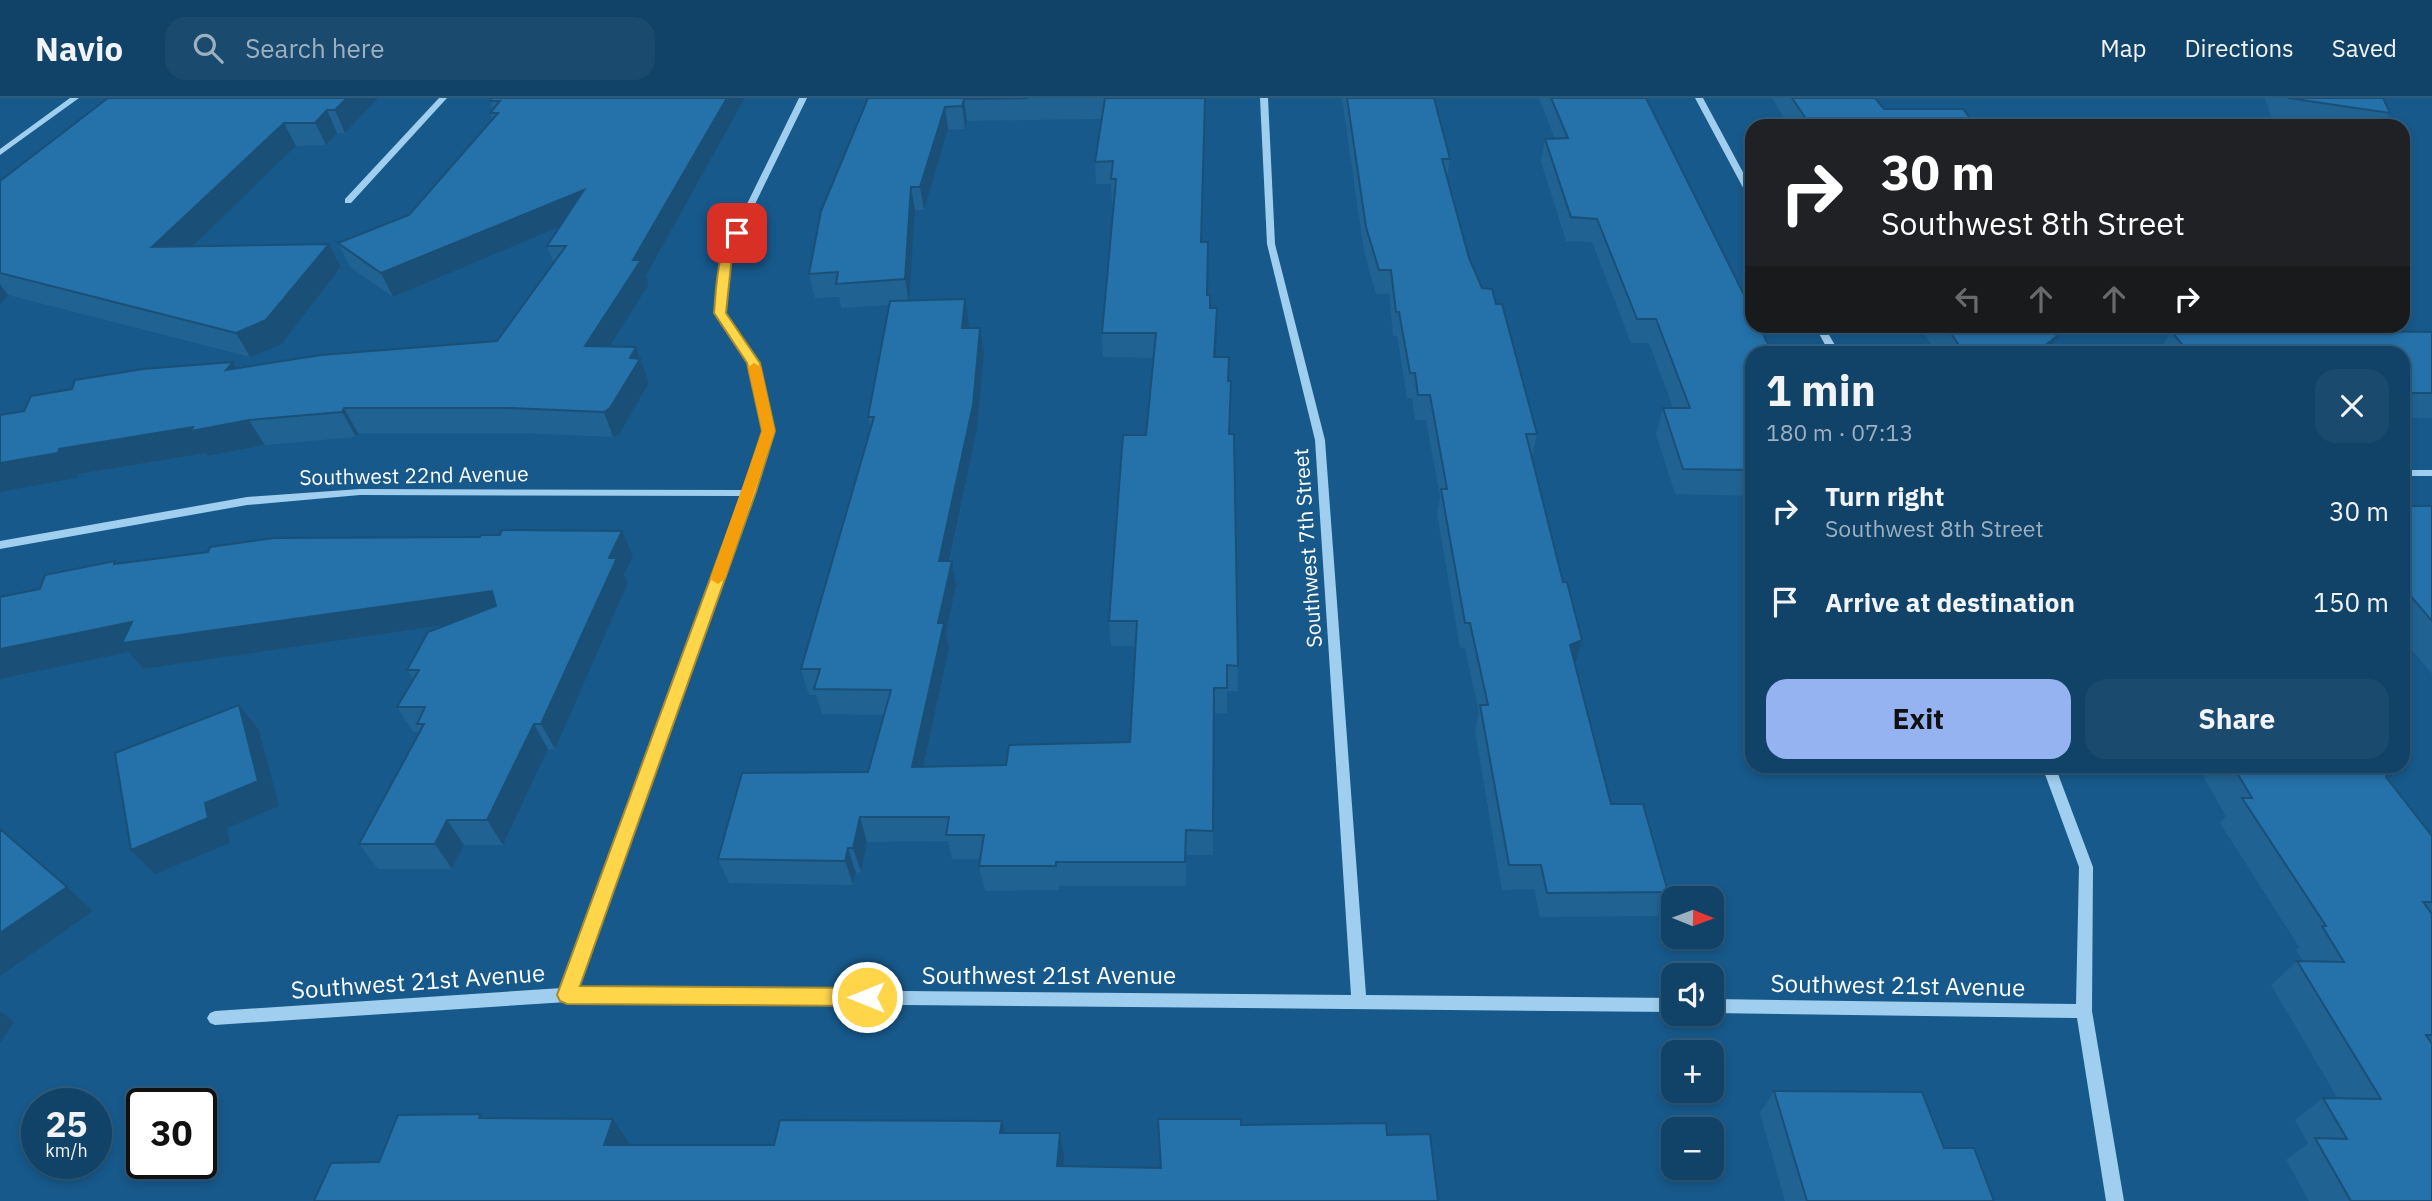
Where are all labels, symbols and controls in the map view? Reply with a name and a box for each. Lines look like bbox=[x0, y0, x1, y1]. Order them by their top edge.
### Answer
search box bbox=[165, 17, 655, 80]
text: Navio bbox=[35, 27, 123, 70]
icon: search bbox=[189, 29, 227, 67]
text: Search here bbox=[245, 31, 385, 65]
text: Map bbox=[2100, 32, 2146, 64]
text: Directions bbox=[2184, 32, 2294, 64]
text: Saved bbox=[2332, 32, 2397, 64]
text: 30 m bbox=[1881, 140, 1995, 203]
icon: right bbox=[1766, 147, 1857, 238]
text: Southwest 8th Street bbox=[1881, 202, 2185, 244]
pin bbox=[707, 203, 767, 263]
icon: arrive bbox=[718, 214, 756, 252]
icon: left bbox=[1949, 280, 1987, 318]
icon: ahead bbox=[2022, 280, 2060, 318]
icon: ahead bbox=[2095, 280, 2133, 318]
icon: right bbox=[2168, 280, 2206, 318]
text: 1 min bbox=[1766, 363, 1876, 418]
button: close bbox=[2315, 369, 2389, 443]
text: 180 m · 07:13 bbox=[1766, 417, 1913, 447]
street label: Southwest 7th Street bbox=[1286, 448, 1328, 649]
street label: Southwest 22nd Avenue bbox=[299, 459, 529, 491]
text: Turn right bbox=[1825, 479, 1944, 513]
icon: right bbox=[1766, 492, 1804, 530]
text: 30 m bbox=[2329, 494, 2389, 528]
text: Southwest 8th Street bbox=[1825, 513, 2044, 543]
icon: arrive bbox=[1766, 583, 1804, 621]
text: Arrive at destination bbox=[1825, 585, 2075, 619]
text: 150 m bbox=[2313, 585, 2389, 619]
button: Exit bbox=[1766, 679, 2071, 759]
button: Share bbox=[2085, 679, 2389, 759]
north arrow bbox=[1661, 886, 1724, 948]
map controls bbox=[1661, 886, 1724, 1180]
street label: Southwest 21st Avenue bbox=[290, 956, 546, 1006]
street label: Southwest 21st Avenue bbox=[922, 959, 1176, 991]
position arrow bbox=[830, 960, 904, 1034]
button: sound bbox=[1661, 963, 1724, 1026]
street label: Southwest 21st Avenue bbox=[1770, 967, 2026, 1003]
button: + bbox=[1661, 1040, 1724, 1103]
speed limit sign: 30 bbox=[126, 1088, 217, 1179]
text: 25 bbox=[45, 1101, 88, 1147]
button: − bbox=[1661, 1117, 1724, 1180]
text: km/h bbox=[45, 1139, 88, 1162]

